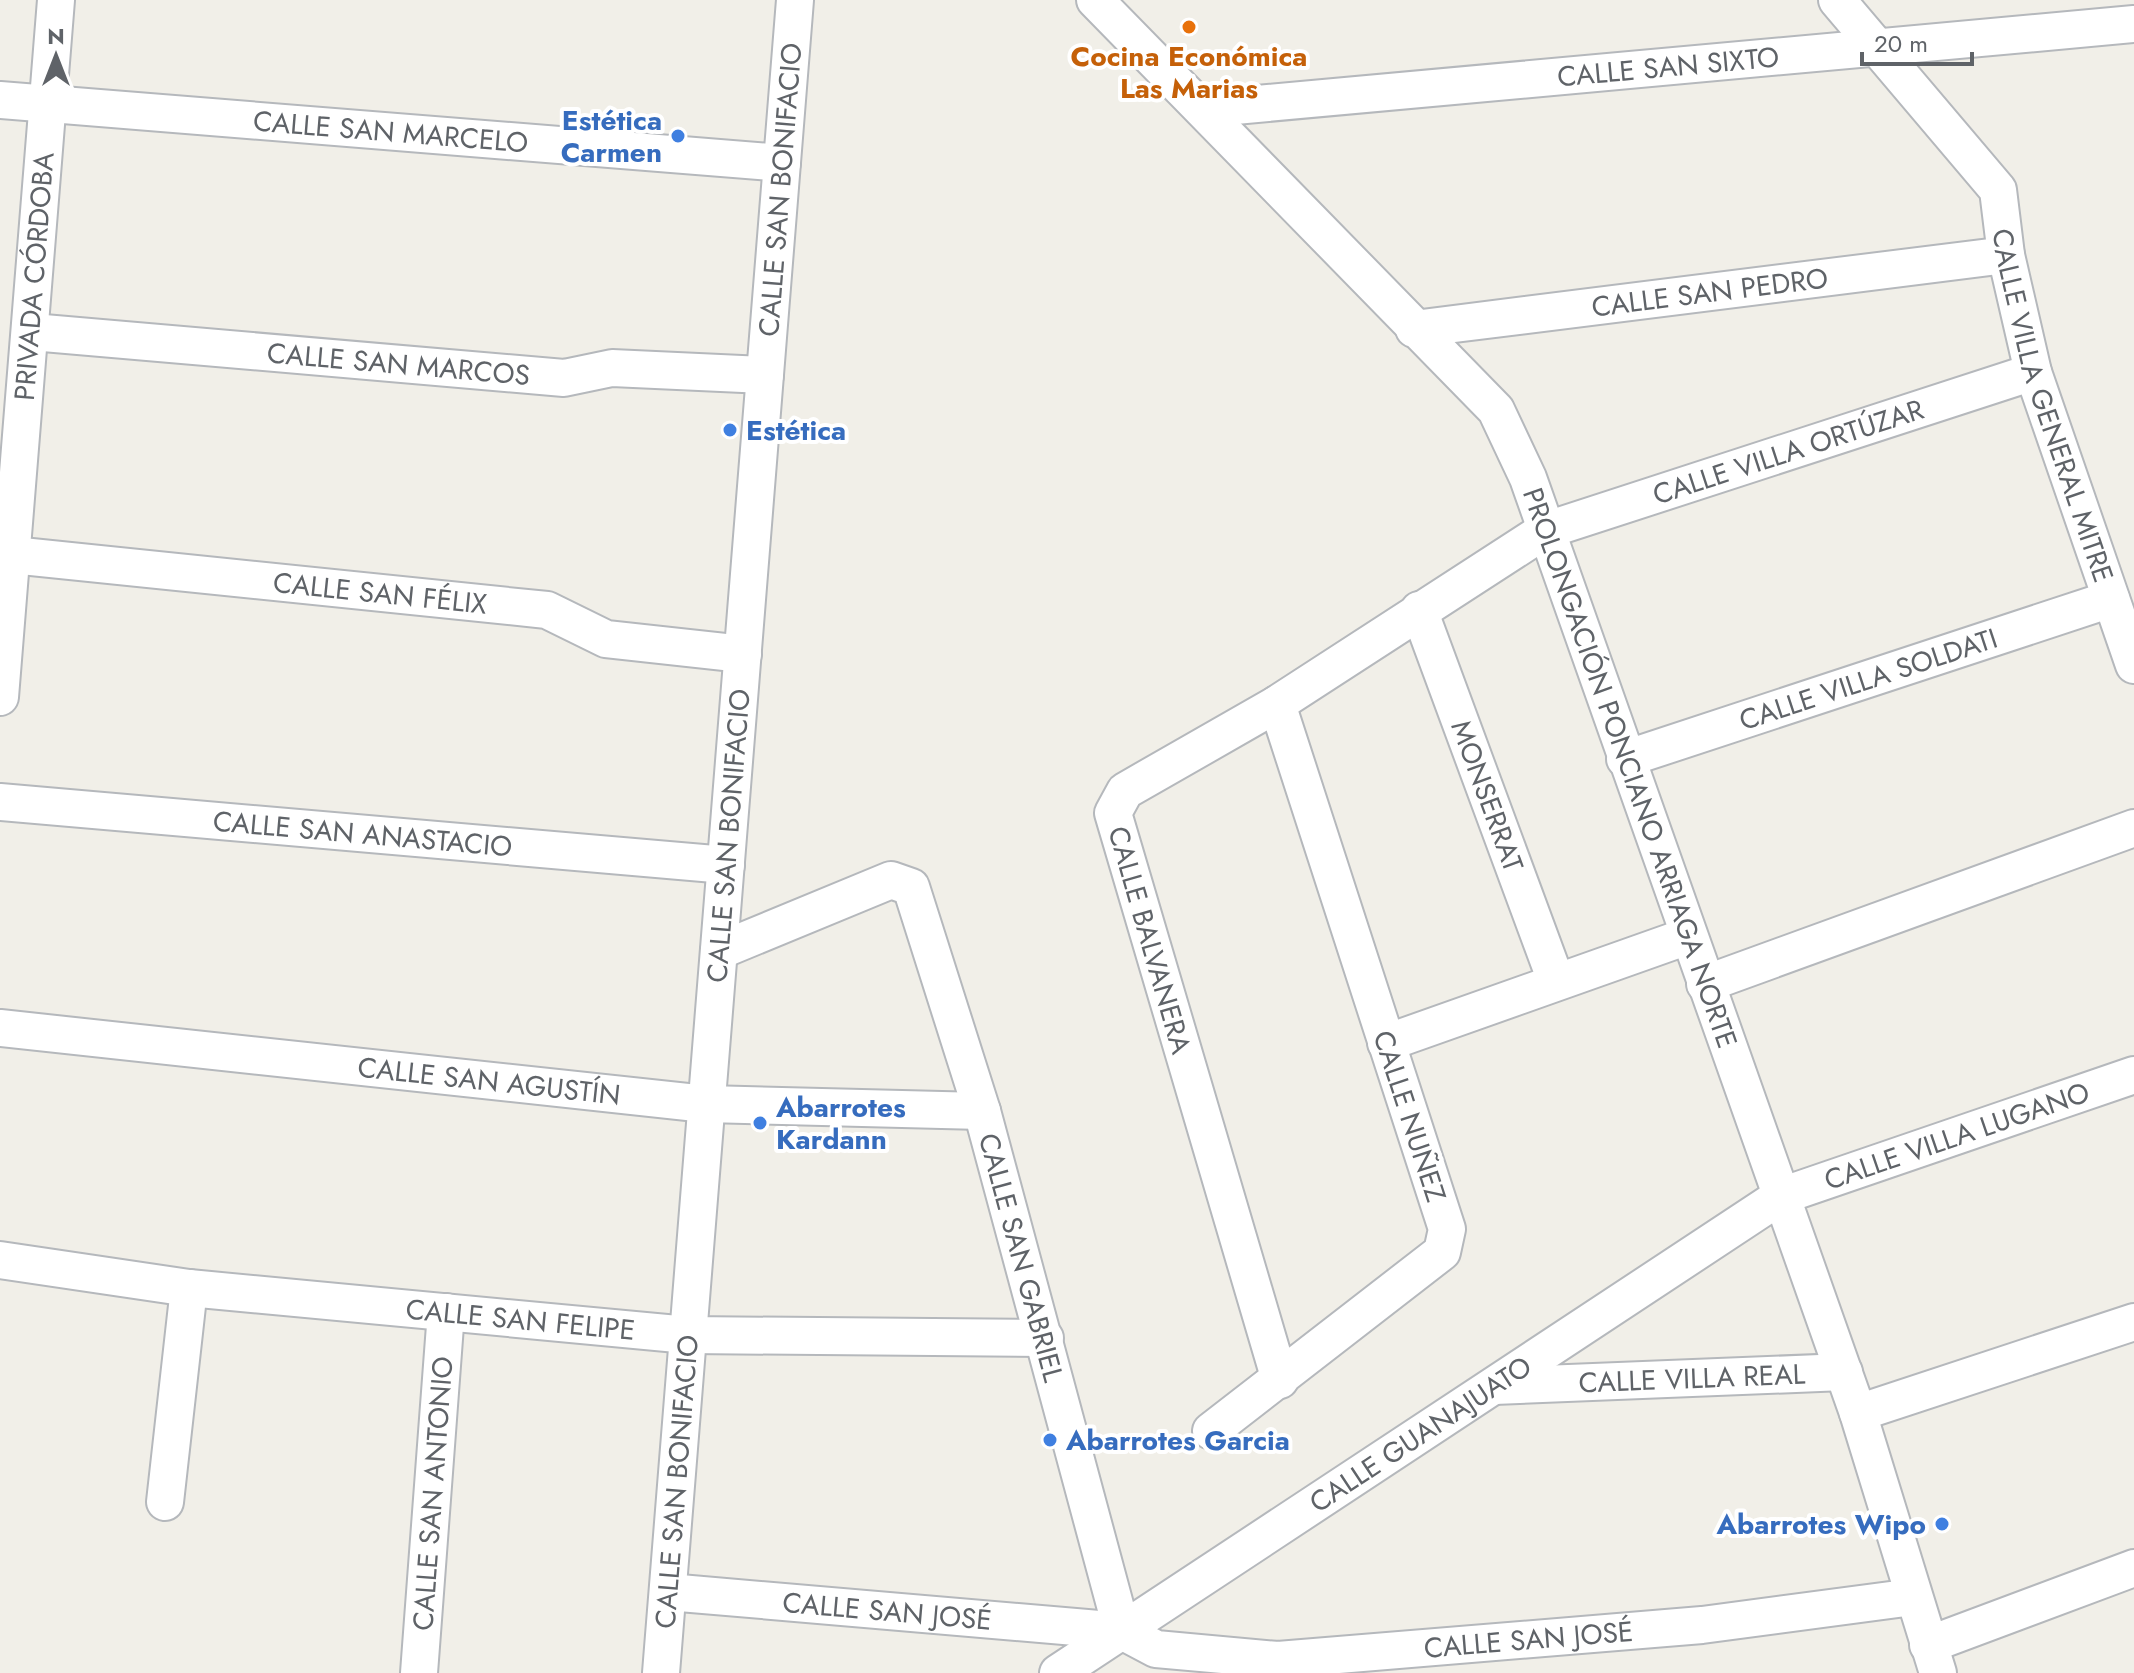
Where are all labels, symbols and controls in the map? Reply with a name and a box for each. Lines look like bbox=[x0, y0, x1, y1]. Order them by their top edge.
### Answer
north arrow bbox=[16, 16, 96, 96]
scale bar bbox=[1862, 16, 1972, 66]
marker: Cocina Económica Las Marias bbox=[1180, 18, 1198, 36]
text: N bbox=[47, 20, 65, 52]
text: 20 m bbox=[1874, 26, 1928, 61]
place label: Cocina Económica Las Marias bbox=[1071, 36, 1307, 109]
street label: CALLE SAN SIXTO bbox=[1555, 36, 1781, 98]
street label: CALLE SAN BONIFACIO bbox=[748, 41, 812, 338]
street label: CALLE SAN MARCELO bbox=[252, 100, 530, 163]
place label: Estética Carmen bbox=[561, 100, 662, 173]
marker: Estética Carmen bbox=[669, 127, 687, 145]
street label: PRIVADA CÓRDOBA bbox=[4, 150, 65, 402]
street label: CALLE VILLA GENERAL MITRE bbox=[1982, 226, 2124, 588]
street label: CALLE SAN PEDRO bbox=[1589, 257, 1830, 328]
street label: CALLE SAN MARCOS bbox=[265, 332, 532, 396]
street label: CALLE VILLA ORTÚZAR bbox=[1648, 389, 1929, 515]
place label: Estética bbox=[746, 410, 846, 451]
marker: Estética bbox=[721, 421, 739, 439]
street label: PROLONGACIÓN PONCIANO ARRIAGA NORTE bbox=[1512, 482, 1748, 1054]
street label: CALLE SAN FÉLIX bbox=[271, 562, 489, 625]
street label: CALLE VILLA SOLDATI bbox=[1734, 618, 2003, 741]
street label: CALLE SAN BONIFACIO bbox=[696, 687, 761, 984]
street label: MONSERRAT bbox=[1440, 715, 1534, 877]
street label: CALLE SAN ANASTACIO bbox=[211, 801, 514, 867]
street label: CALLE BALVANERA bbox=[1097, 821, 1202, 1059]
street label: CALLE NUÑEZ bbox=[1363, 1025, 1456, 1207]
street label: CALLE SAN AGUSTÍN bbox=[356, 1047, 623, 1116]
street label: CALLE VILLA LUGANO bbox=[1819, 1072, 2095, 1201]
place label: Abarrotes Kardann bbox=[775, 1087, 906, 1160]
marker: Abarrotes Kardann bbox=[751, 1114, 769, 1132]
street label: CALLE SAN GABRIEL bbox=[968, 1129, 1074, 1387]
street label: CALLE SAN FELIPE bbox=[404, 1289, 637, 1351]
street label: CALLE SAN BONIFACIO bbox=[645, 1333, 709, 1630]
street label: CALLE GUANAJUATO bbox=[1301, 1346, 1540, 1523]
street label: CALLE VILLA REAL bbox=[1578, 1354, 1806, 1404]
street label: CALLE SAN ANTONIO bbox=[402, 1355, 464, 1632]
place label: Abarrotes Garcia bbox=[1065, 1420, 1290, 1461]
marker: Abarrotes Garcia bbox=[1041, 1431, 1059, 1449]
place label: Abarrotes Wipo bbox=[1715, 1504, 1926, 1545]
marker: Abarrotes Wipo bbox=[1933, 1515, 1951, 1533]
street label: CALLE SAN JOSÉ bbox=[781, 1582, 993, 1641]
street label: CALLE SAN JOSÉ bbox=[1422, 1611, 1635, 1669]

